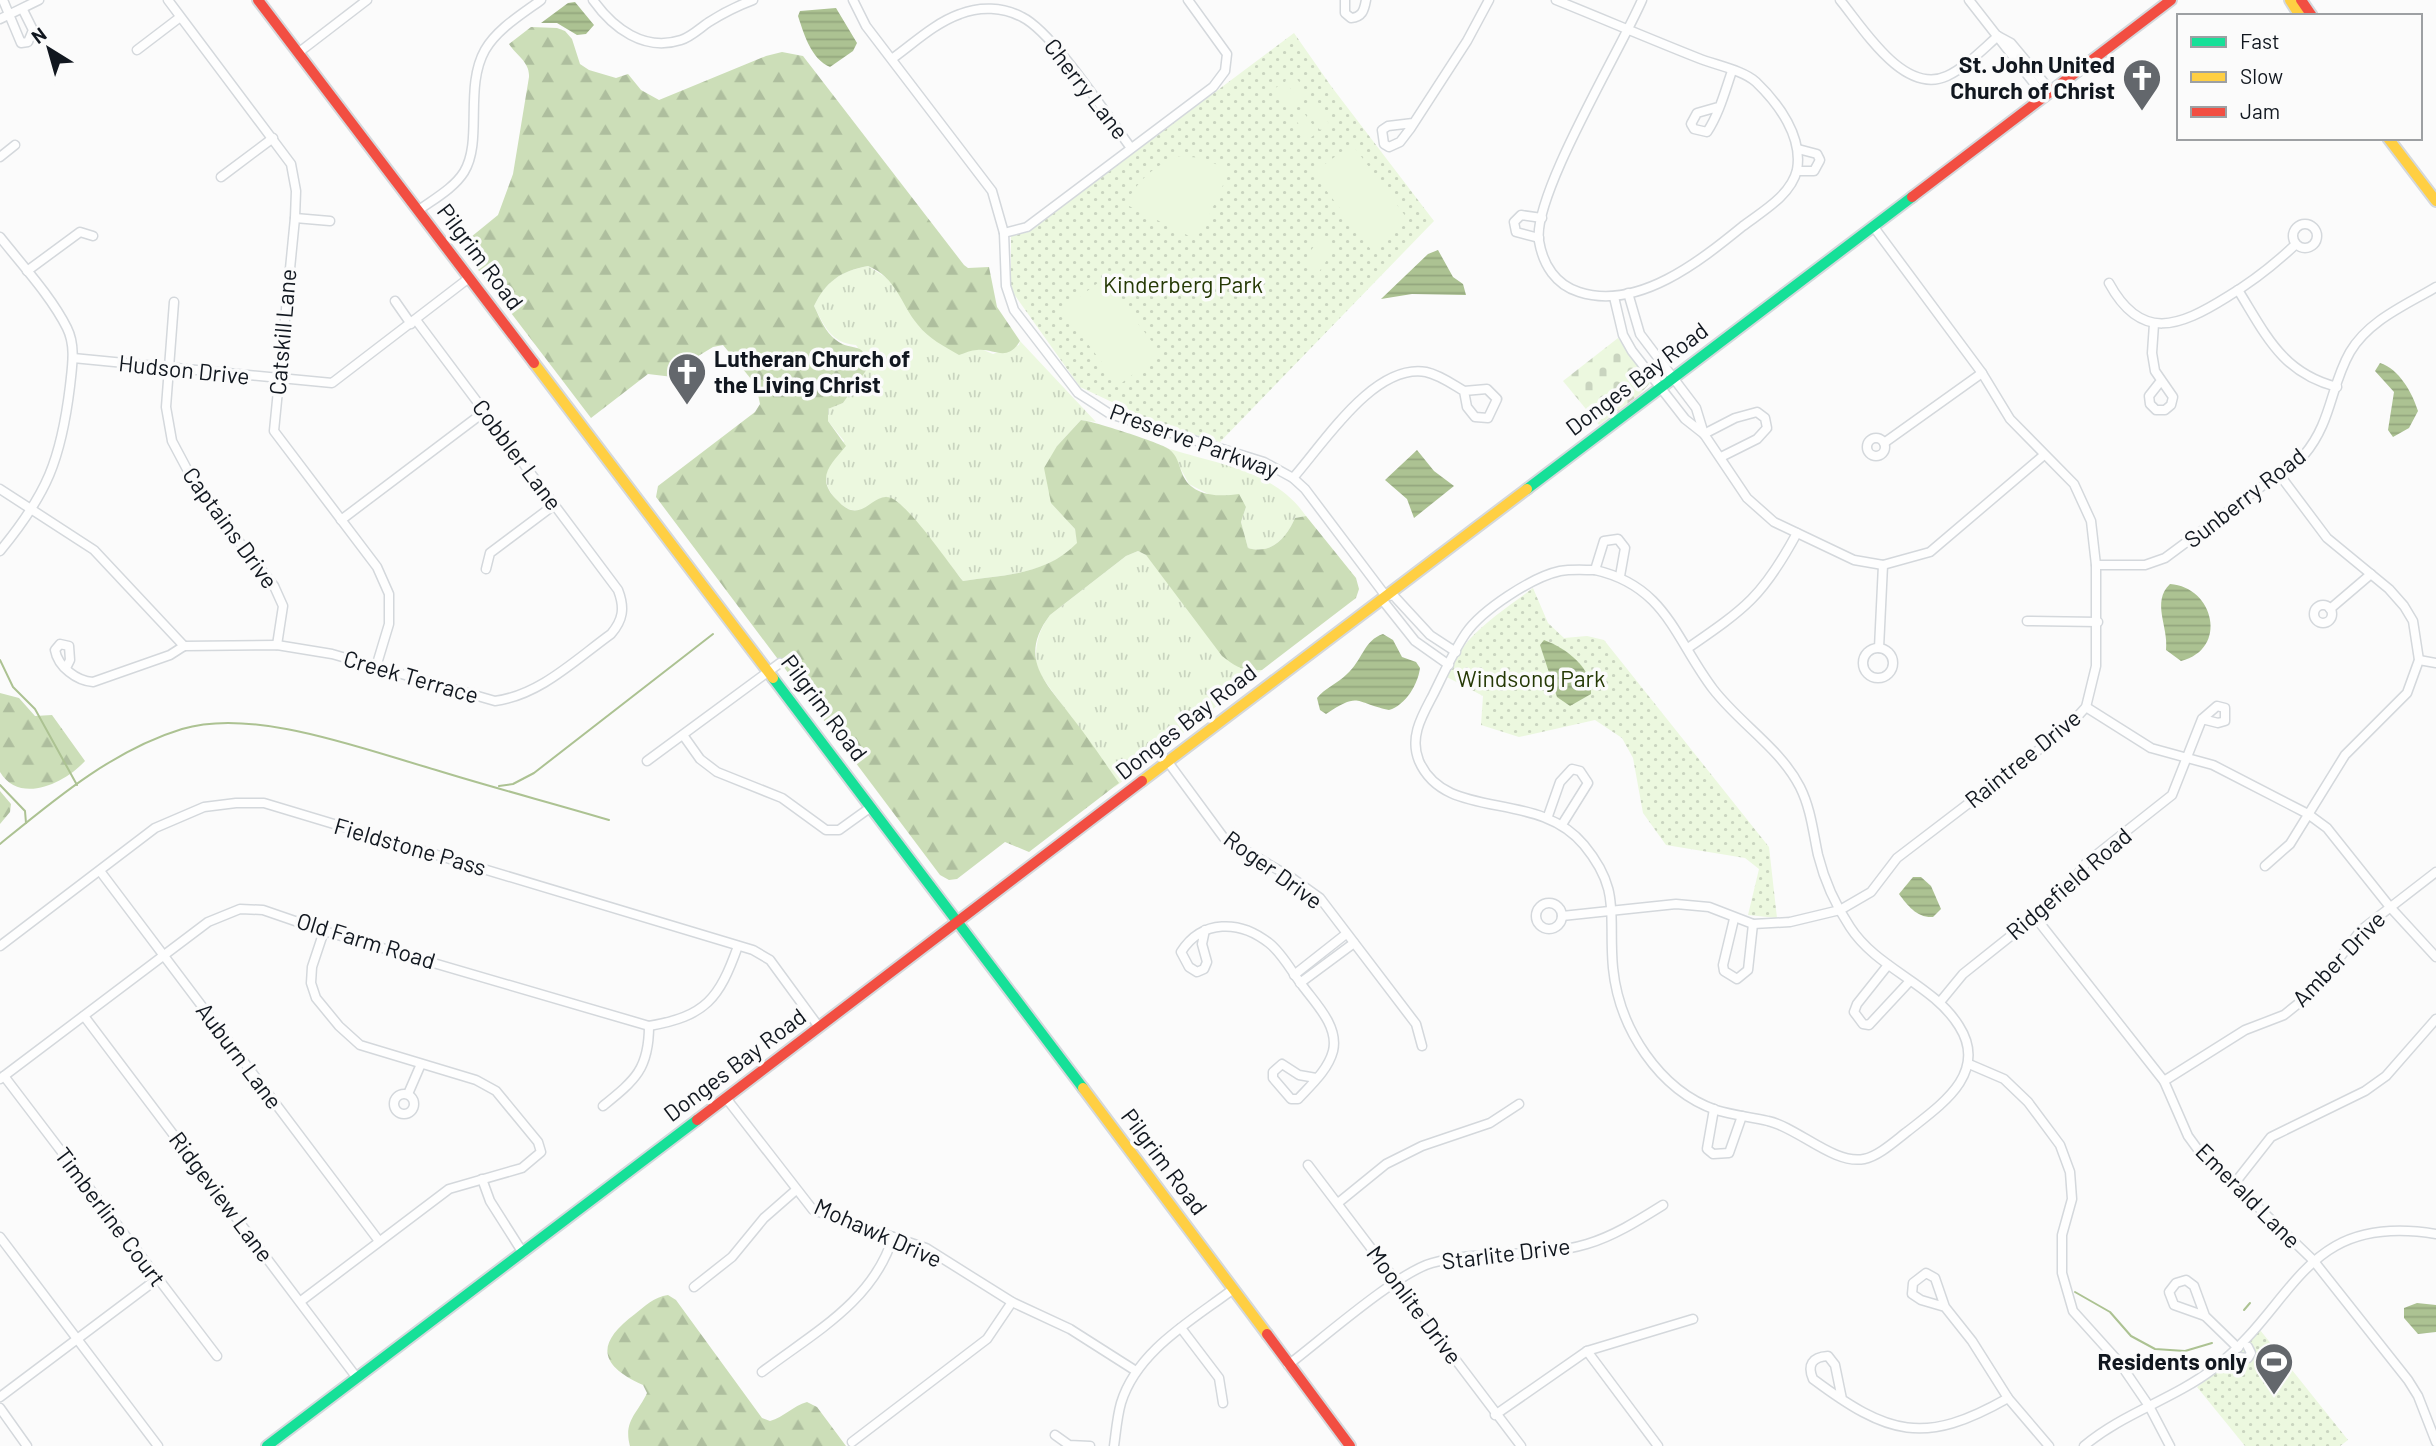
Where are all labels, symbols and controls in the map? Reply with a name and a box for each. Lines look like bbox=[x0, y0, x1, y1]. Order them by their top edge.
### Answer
north arrow bbox=[14, 14, 84, 84]
legend bbox=[2177, 14, 2422, 140]
text: N bbox=[26, 22, 50, 48]
text: Fast bbox=[2240, 28, 2280, 53]
street label: Cherry Lane bbox=[1039, 32, 1135, 144]
place label: St. John United Church of Christ bbox=[1950, 50, 2115, 104]
church icon: St. John United Church of Christ bbox=[2121, 57, 2163, 112]
text: Slow bbox=[2240, 63, 2283, 88]
text: Jam bbox=[2240, 98, 2280, 123]
street label: Pilgrim Road bbox=[432, 198, 530, 315]
street label: Catskill Lane bbox=[263, 268, 301, 396]
park label: Kinderberg Park bbox=[1103, 270, 1263, 298]
street label: Donges Bay Road bbox=[1560, 316, 1713, 441]
place label: Lutheran Church of the Living Christ bbox=[714, 344, 910, 398]
street label: Hudson Drive bbox=[117, 348, 251, 390]
church icon: Lutheran Church of the Living Christ bbox=[666, 351, 708, 406]
street label: Cobbler Lane bbox=[467, 393, 569, 515]
street label: Preserve Parkway bbox=[1106, 397, 1283, 484]
street label: Sunberry Road bbox=[2178, 441, 2311, 553]
street label: Captains Drive bbox=[177, 461, 284, 594]
street label: Creek Terrace bbox=[341, 643, 482, 709]
street label: Pilgrim Road bbox=[776, 649, 874, 766]
street label: Donges Bay Road bbox=[1109, 658, 1261, 785]
park label: Windsong Park bbox=[1457, 664, 1605, 692]
street label: Raintree Drive bbox=[1959, 703, 2086, 813]
street label: Fieldstone Pass bbox=[331, 811, 490, 881]
street label: Ridgefield Road bbox=[2000, 821, 2137, 945]
street label: Roger Drive bbox=[1219, 824, 1328, 914]
street label: Amber Drive bbox=[2286, 905, 2391, 1012]
street label: Old Farm Road bbox=[293, 906, 439, 974]
street label: Auburn Lane bbox=[191, 997, 289, 1114]
street label: Donges Bay Road bbox=[658, 1002, 811, 1127]
street label: Pilgrim Road bbox=[1116, 1103, 1214, 1220]
street label: Ridgeview Lane bbox=[164, 1126, 280, 1267]
street label: Emerald Lane bbox=[2190, 1137, 2307, 1254]
street label: Timberline Court bbox=[49, 1141, 172, 1291]
street label: Mohawk Drive bbox=[810, 1191, 947, 1273]
street label: Starlite Drive bbox=[1440, 1231, 1572, 1275]
street label: Moonlite Drive bbox=[1361, 1240, 1468, 1369]
sports icon: Residents only bbox=[2253, 1341, 2295, 1396]
place label: Residents only bbox=[2098, 1347, 2247, 1375]

